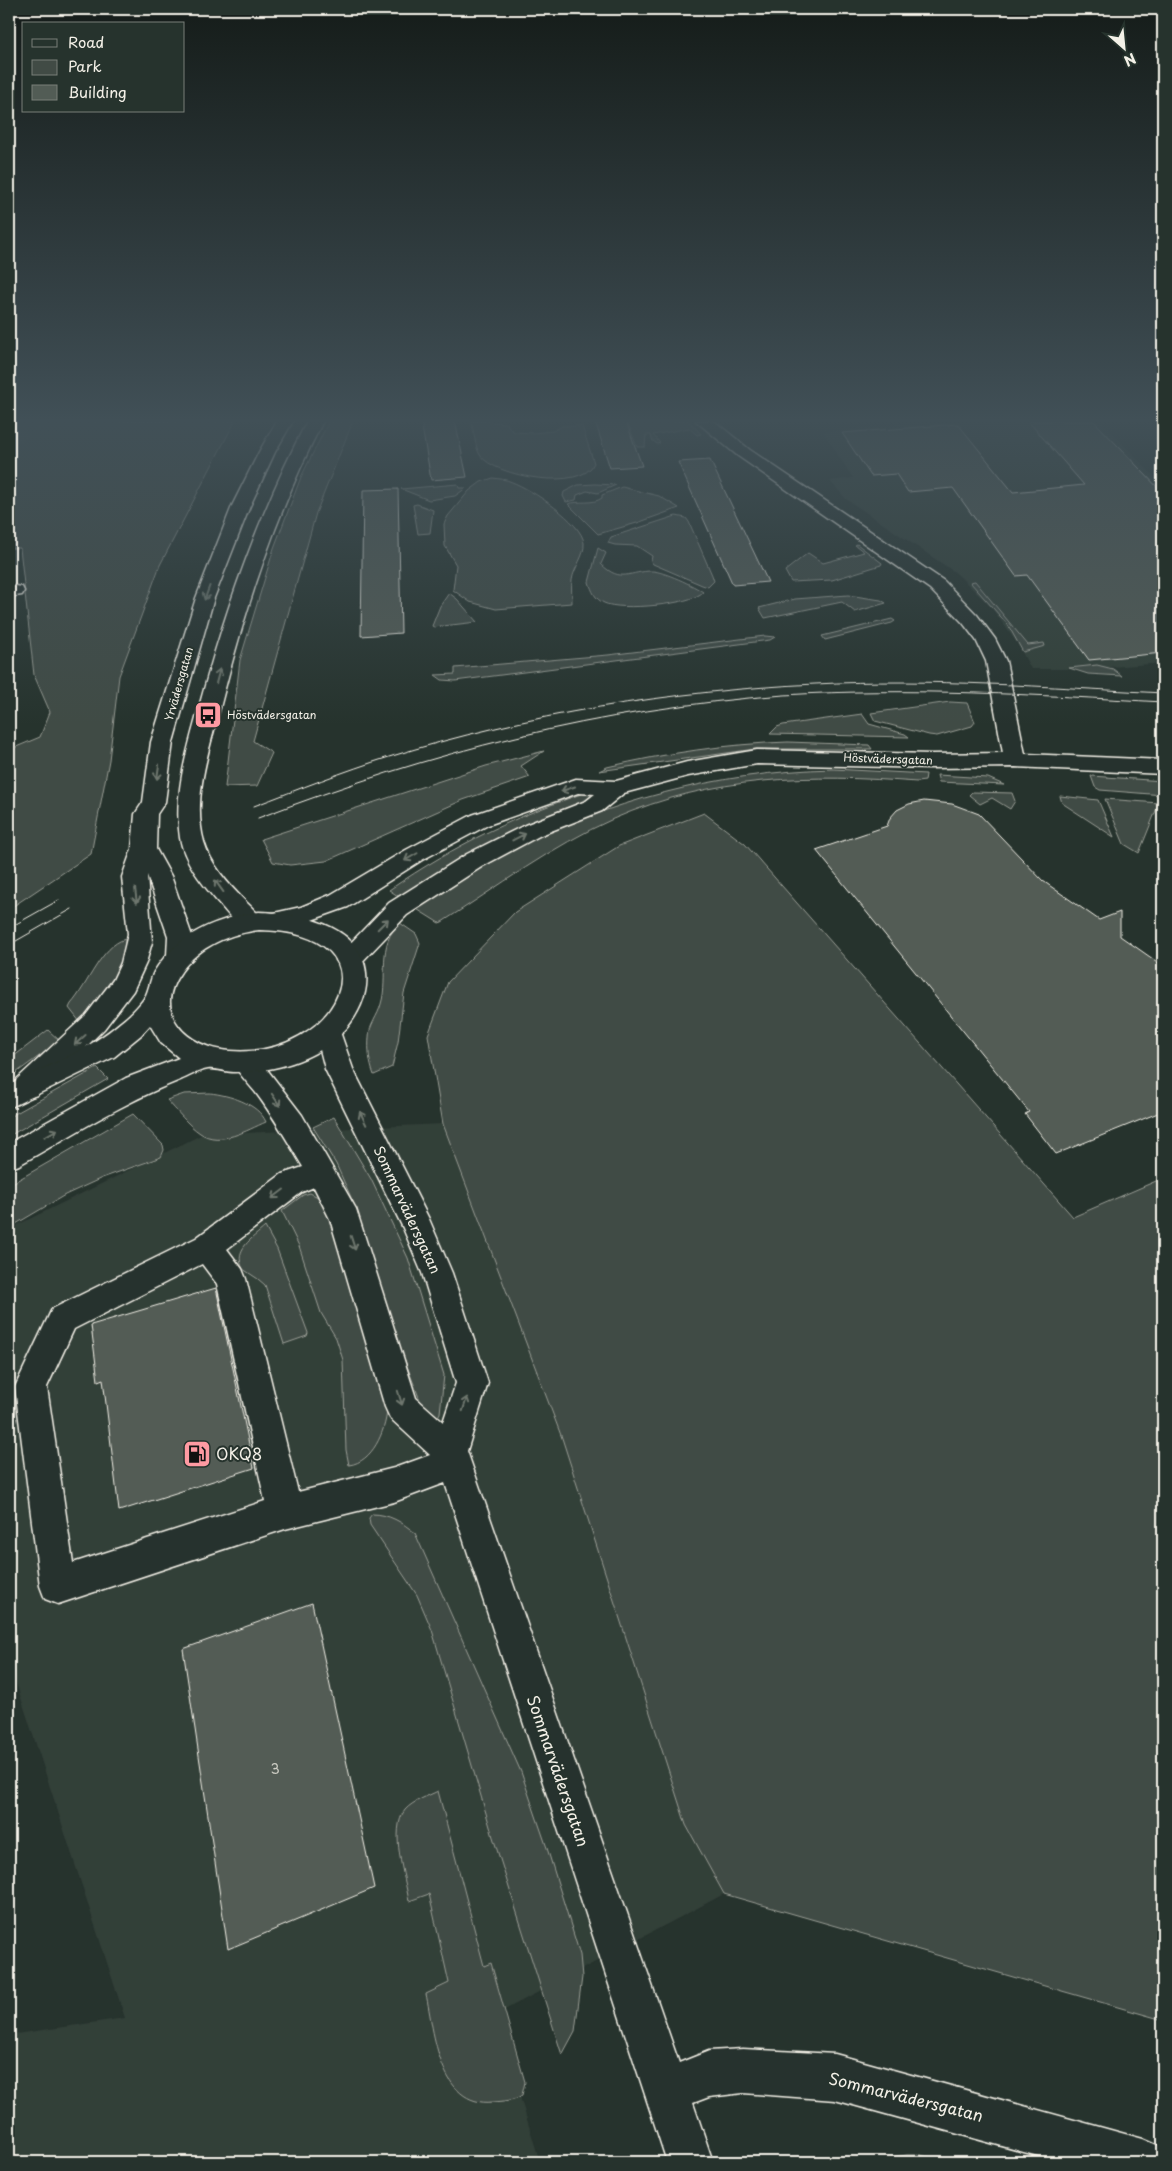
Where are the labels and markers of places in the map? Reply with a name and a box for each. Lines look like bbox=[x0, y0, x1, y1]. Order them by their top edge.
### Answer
bus stop icon: Höstvädersgatan bbox=[193, 700, 223, 730]
place label: Höstvädersgatan bbox=[227, 706, 316, 723]
fuel station icon: OKQ8 bbox=[182, 1439, 212, 1469]
place label: OKQ8 bbox=[216, 1441, 262, 1465]

